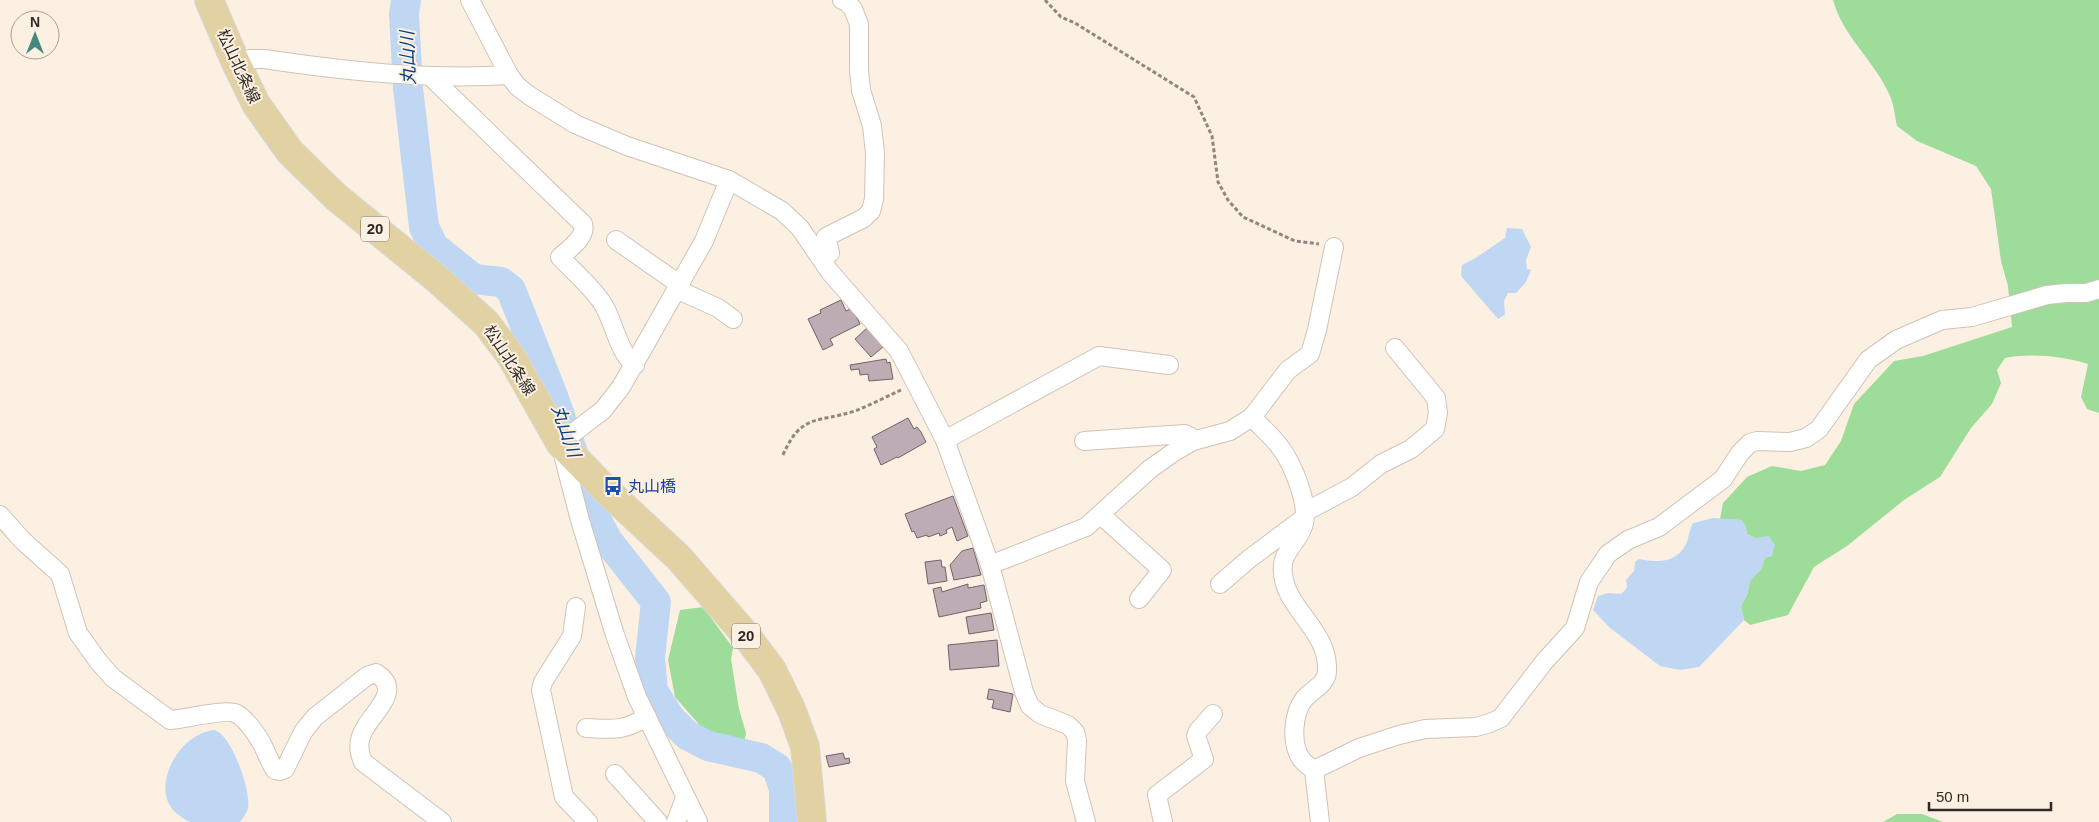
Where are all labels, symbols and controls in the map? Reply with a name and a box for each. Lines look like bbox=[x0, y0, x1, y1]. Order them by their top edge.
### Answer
north arrow bbox=[10, 10, 60, 60]
text: N bbox=[30, 14, 40, 30]
street label: 松山北条線 bbox=[214, 26, 263, 106]
water label: 丸山川 bbox=[397, 29, 419, 85]
road number: 20 bbox=[361, 216, 389, 242]
street label: 松山北条線 bbox=[481, 322, 538, 398]
water label: 丸山川 bbox=[548, 402, 585, 462]
bus stop icon: 丸山橋 bbox=[602, 475, 624, 497]
place label: 丸山橋 bbox=[628, 478, 676, 495]
road number: 20 bbox=[732, 624, 760, 648]
scale bar bbox=[1929, 780, 2052, 812]
text: 50 m bbox=[1936, 788, 1969, 805]

